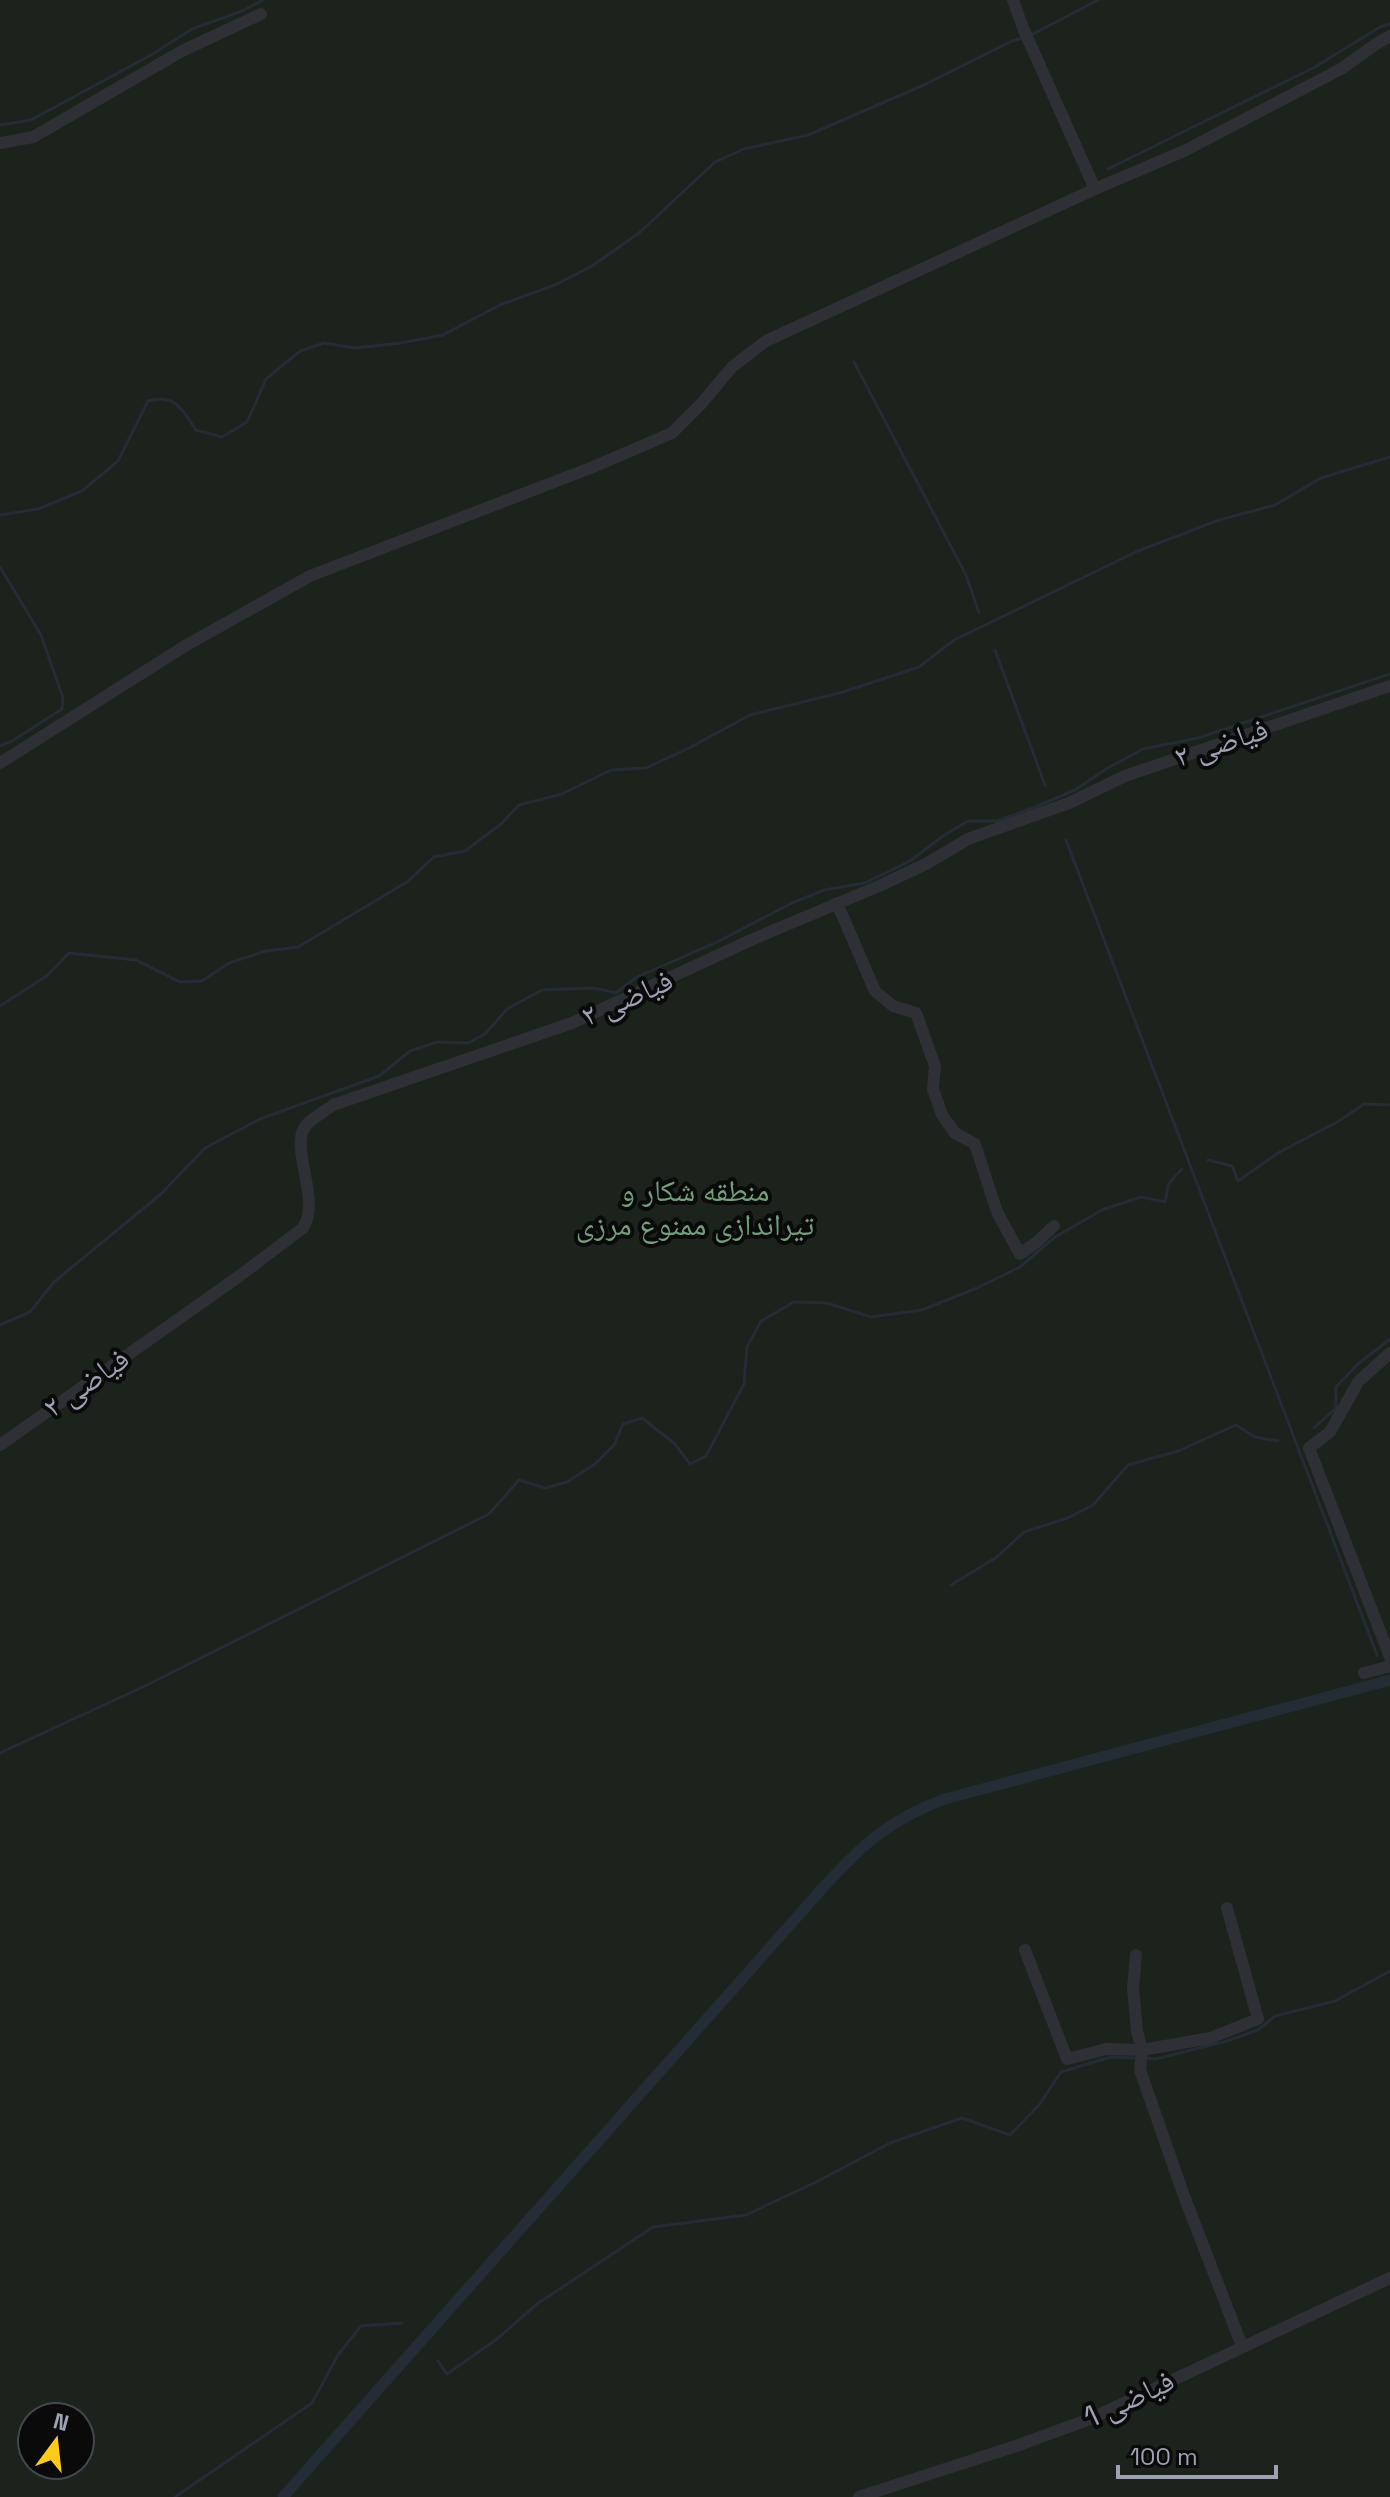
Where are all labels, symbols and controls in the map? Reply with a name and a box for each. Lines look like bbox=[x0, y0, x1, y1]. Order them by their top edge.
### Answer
street label: فیاضی ۲ bbox=[1169, 709, 1273, 776]
street label: فیاضی ۲ bbox=[575, 960, 679, 1035]
park label: منطقه شکار و تیراندازی ممنوع مرزی bbox=[576, 1171, 814, 1244]
street label: فیاضی ۲ bbox=[35, 1339, 136, 1426]
street label: فیاضی 1 bbox=[1077, 2361, 1180, 2436]
north arrow bbox=[16, 2401, 96, 2481]
text: N bbox=[50, 2406, 72, 2437]
scale bar bbox=[1118, 2429, 1276, 2479]
text: 100 m bbox=[1130, 2441, 1198, 2472]

